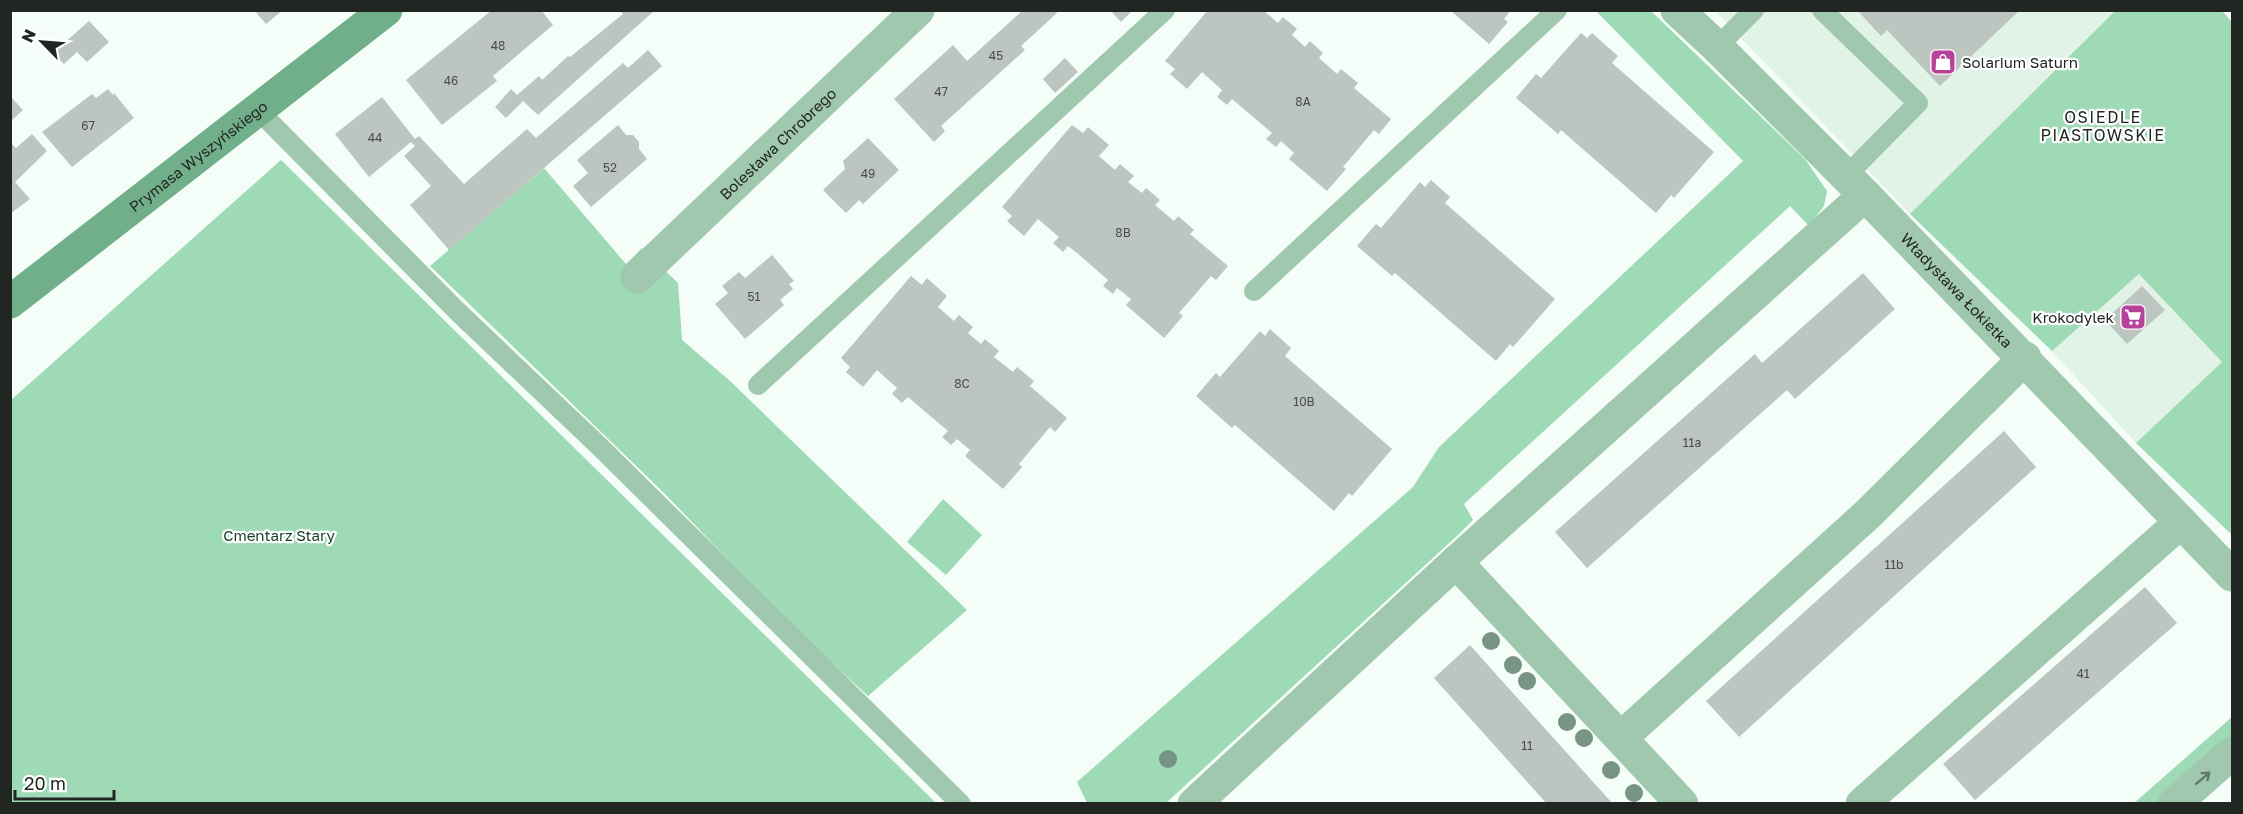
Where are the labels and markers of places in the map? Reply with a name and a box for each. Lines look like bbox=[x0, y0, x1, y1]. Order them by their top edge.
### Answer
shop icon: Solarium Saturn bbox=[1928, 47, 1958, 77]
place label: Solarium Saturn bbox=[1962, 53, 2078, 71]
supermarket icon: Krokodylek bbox=[2118, 302, 2148, 332]
place label: Krokodylek bbox=[2032, 308, 2115, 326]

